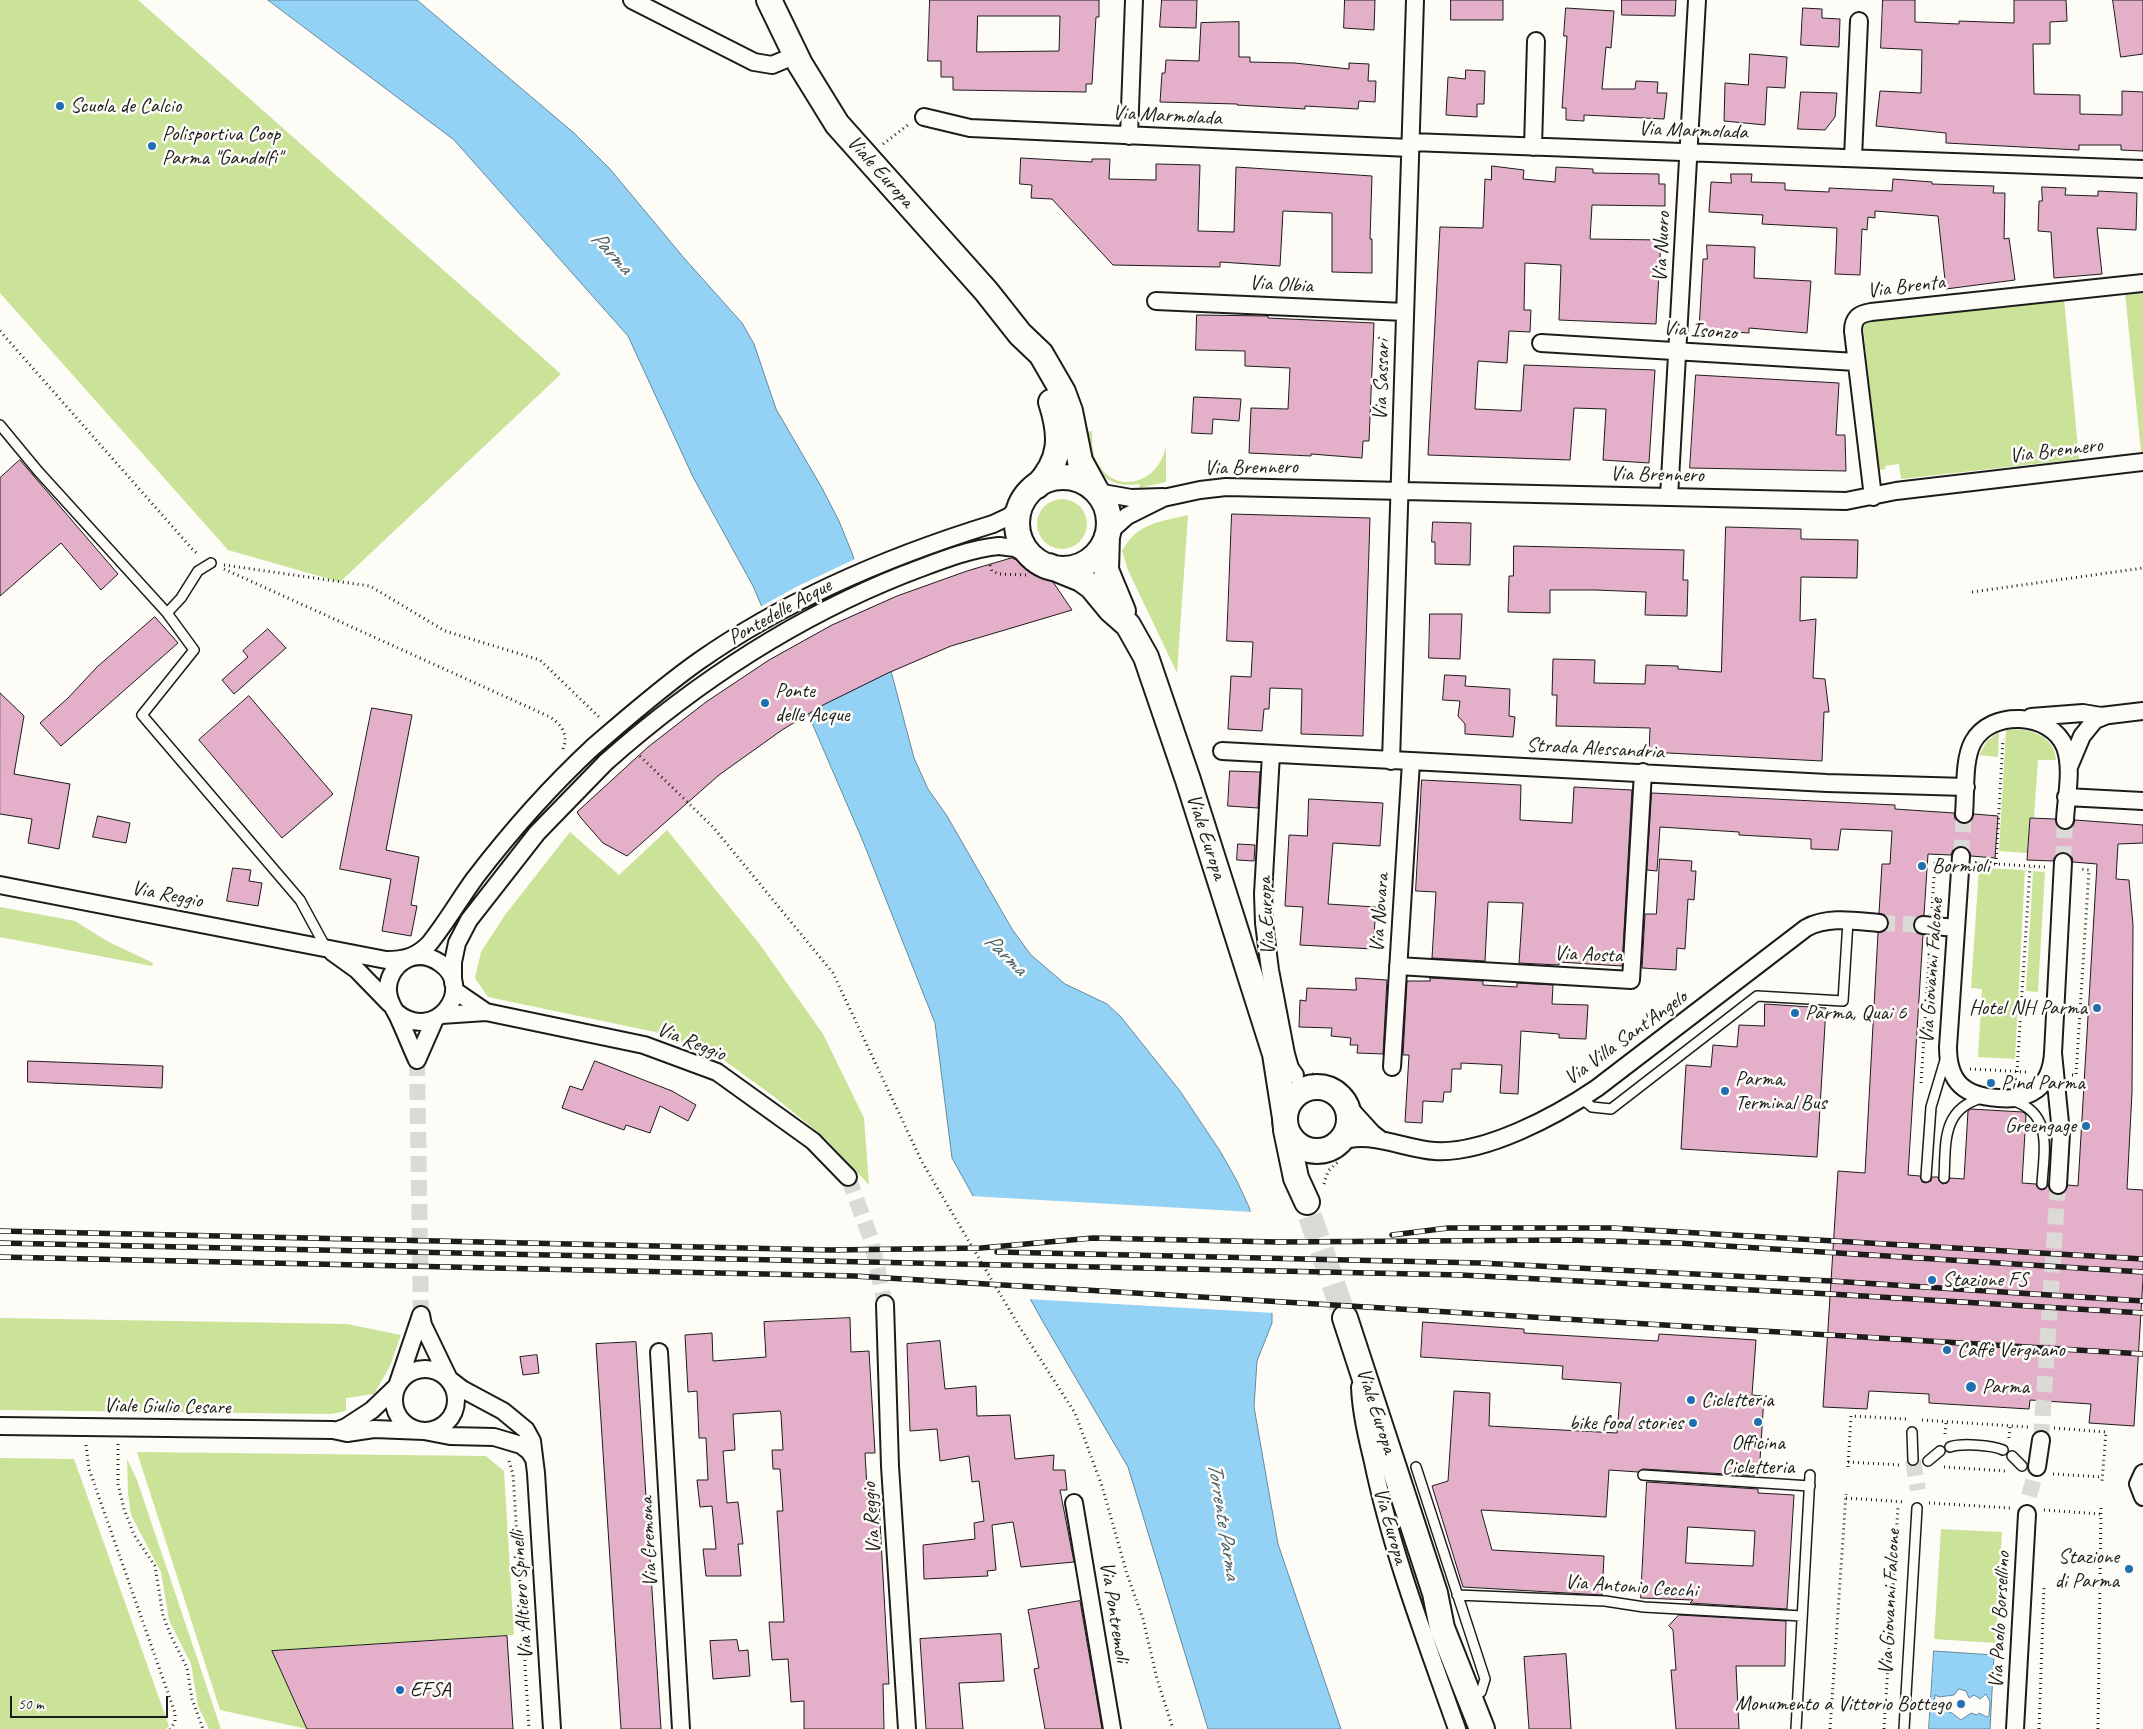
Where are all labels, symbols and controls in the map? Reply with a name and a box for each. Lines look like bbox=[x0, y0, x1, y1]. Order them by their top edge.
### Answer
place label: Scuola de Calcio bbox=[70, 93, 181, 119]
marker: Scuola de Calcio bbox=[54, 100, 66, 112]
street label: Via Marmolada bbox=[1112, 101, 1222, 131]
street label: Via Marmolada bbox=[1638, 116, 1748, 146]
place label: Polisportiva Coop Parma "Gandolfi" bbox=[162, 121, 282, 171]
street label: Viale Europa bbox=[841, 131, 919, 213]
marker: Polisportiva Coop Parma "Gandolfi" bbox=[146, 140, 158, 152]
street label: Via Nuoro bbox=[1648, 211, 1676, 283]
water label: Parma bbox=[585, 226, 637, 280]
street label: Via Brenta bbox=[1866, 270, 1946, 304]
street label: Via Olbia bbox=[1249, 271, 1313, 299]
street label: Via Isonzo bbox=[1662, 316, 1738, 346]
street label: Via Sassari bbox=[1368, 339, 1396, 421]
street label: Via Brennero bbox=[2008, 433, 2104, 469]
street label: Via Brennero bbox=[1204, 455, 1298, 481]
street label: Via Brennero bbox=[1610, 462, 1704, 488]
street label: Pontedelle Acque bbox=[724, 573, 836, 651]
place label: Ponte delle Acque bbox=[775, 678, 850, 728]
marker: Ponte delle Acque bbox=[759, 697, 771, 709]
street label: Strada Alessandria bbox=[1525, 733, 1665, 765]
street label: Viale Europa bbox=[1180, 791, 1232, 883]
place label: Bormioli bbox=[1932, 853, 1990, 879]
marker: Bormioli bbox=[1916, 860, 1928, 872]
street label: Via Novara bbox=[1365, 873, 1395, 953]
street label: Via Reggio bbox=[129, 876, 205, 914]
street label: Via Europa bbox=[1252, 876, 1282, 956]
street label: Via Giovanni Falcone bbox=[1914, 897, 1950, 1045]
water label: Parma bbox=[978, 928, 1032, 982]
street label: Via Aosta bbox=[1553, 941, 1623, 969]
street label: Via Villa Sant'Angelo bbox=[1560, 985, 1692, 1091]
place label: Hotel NH Parma bbox=[1969, 995, 2087, 1021]
place label: Parma, Quai 6 bbox=[1805, 1000, 1906, 1026]
marker: Hotel NH Parma bbox=[2091, 1002, 2103, 1014]
marker: Parma, Quai 6 bbox=[1789, 1007, 1801, 1019]
street label: Via Reggio bbox=[653, 1017, 729, 1067]
place label: Parma, Terminal Bus bbox=[1735, 1066, 1826, 1116]
place label: Pind Parma bbox=[2001, 1070, 2085, 1096]
marker: Pind Parma bbox=[1985, 1077, 1997, 1089]
marker: Parma, Terminal Bus bbox=[1719, 1085, 1731, 1097]
place label: Greengage bbox=[2005, 1113, 2076, 1139]
marker: Greengage bbox=[2080, 1120, 2092, 1132]
place label: Stazione FS bbox=[1942, 1267, 2028, 1293]
marker: Stazione FS bbox=[1926, 1274, 1938, 1286]
place label: Caffè Vergnano bbox=[1957, 1337, 2065, 1363]
marker: Caffè Vergnano bbox=[1941, 1344, 1953, 1356]
street label: Viale Europa bbox=[1350, 1365, 1402, 1457]
place label: Parma bbox=[1982, 1374, 2029, 1400]
marker: Parma bbox=[1964, 1380, 1978, 1394]
place label: Cicletteria bbox=[1701, 1387, 1773, 1413]
street label: Viale Giulio Cesare bbox=[103, 1393, 231, 1421]
marker: Cicletteria bbox=[1685, 1394, 1697, 1406]
place label: bike food stories bbox=[1569, 1410, 1683, 1436]
marker: Officina Cicletteria bbox=[1752, 1416, 1764, 1428]
marker: bike food stories bbox=[1687, 1417, 1699, 1429]
place label: Officina Cicletteria bbox=[1722, 1430, 1794, 1480]
water label: Torrente Parma bbox=[1201, 1461, 1245, 1581]
street label: Via Reggio bbox=[857, 1481, 887, 1555]
street label: Via Europa bbox=[1367, 1485, 1413, 1567]
street label: Via Cremona bbox=[634, 1496, 664, 1588]
street label: Via Giovanni Falcone bbox=[1874, 1529, 1906, 1675]
street label: Via Altiero Spinelli bbox=[505, 1530, 539, 1660]
place label: Stazione di Parma bbox=[2055, 1544, 2119, 1594]
street label: Via Paolo Borsellino bbox=[1984, 1551, 2016, 1689]
street label: Via Pontremoli bbox=[1094, 1560, 1134, 1664]
marker: Stazione di Parma bbox=[2123, 1563, 2135, 1575]
street label: Via Antonio Cecchi bbox=[1564, 1570, 1698, 1604]
place label: EFSA bbox=[410, 1677, 451, 1703]
marker: EFSA bbox=[394, 1684, 406, 1696]
scale bar bbox=[12, 1686, 170, 1718]
place label: Monumento a Vittorio Bottego bbox=[1735, 1691, 1951, 1717]
text: 50 m bbox=[18, 1695, 44, 1714]
marker: Monumento a Vittorio Bottego bbox=[1955, 1698, 1967, 1710]

